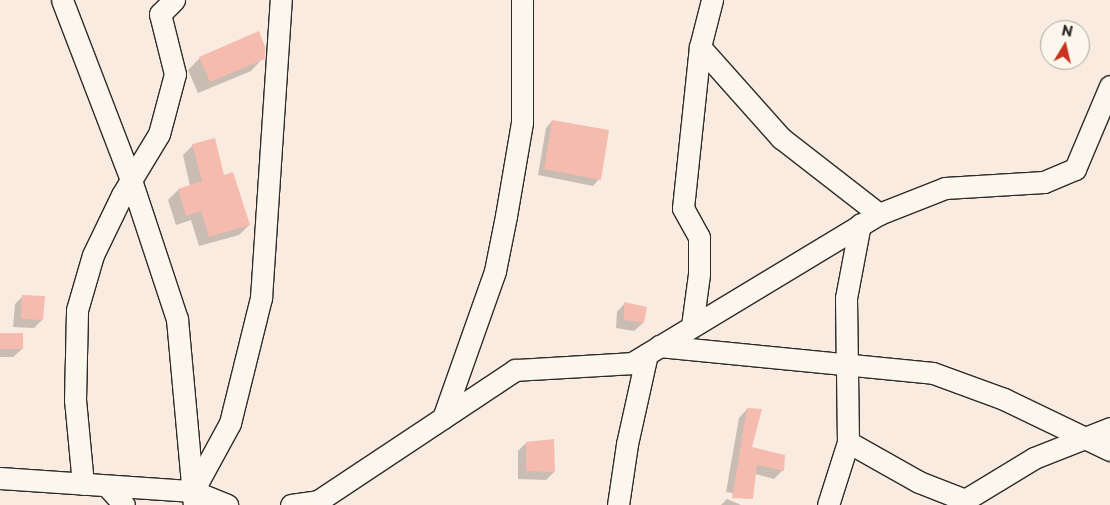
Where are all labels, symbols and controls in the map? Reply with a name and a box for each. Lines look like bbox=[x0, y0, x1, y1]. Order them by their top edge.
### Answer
text: N bbox=[1060, 19, 1074, 42]
north arrow bbox=[1040, 20, 1090, 70]

